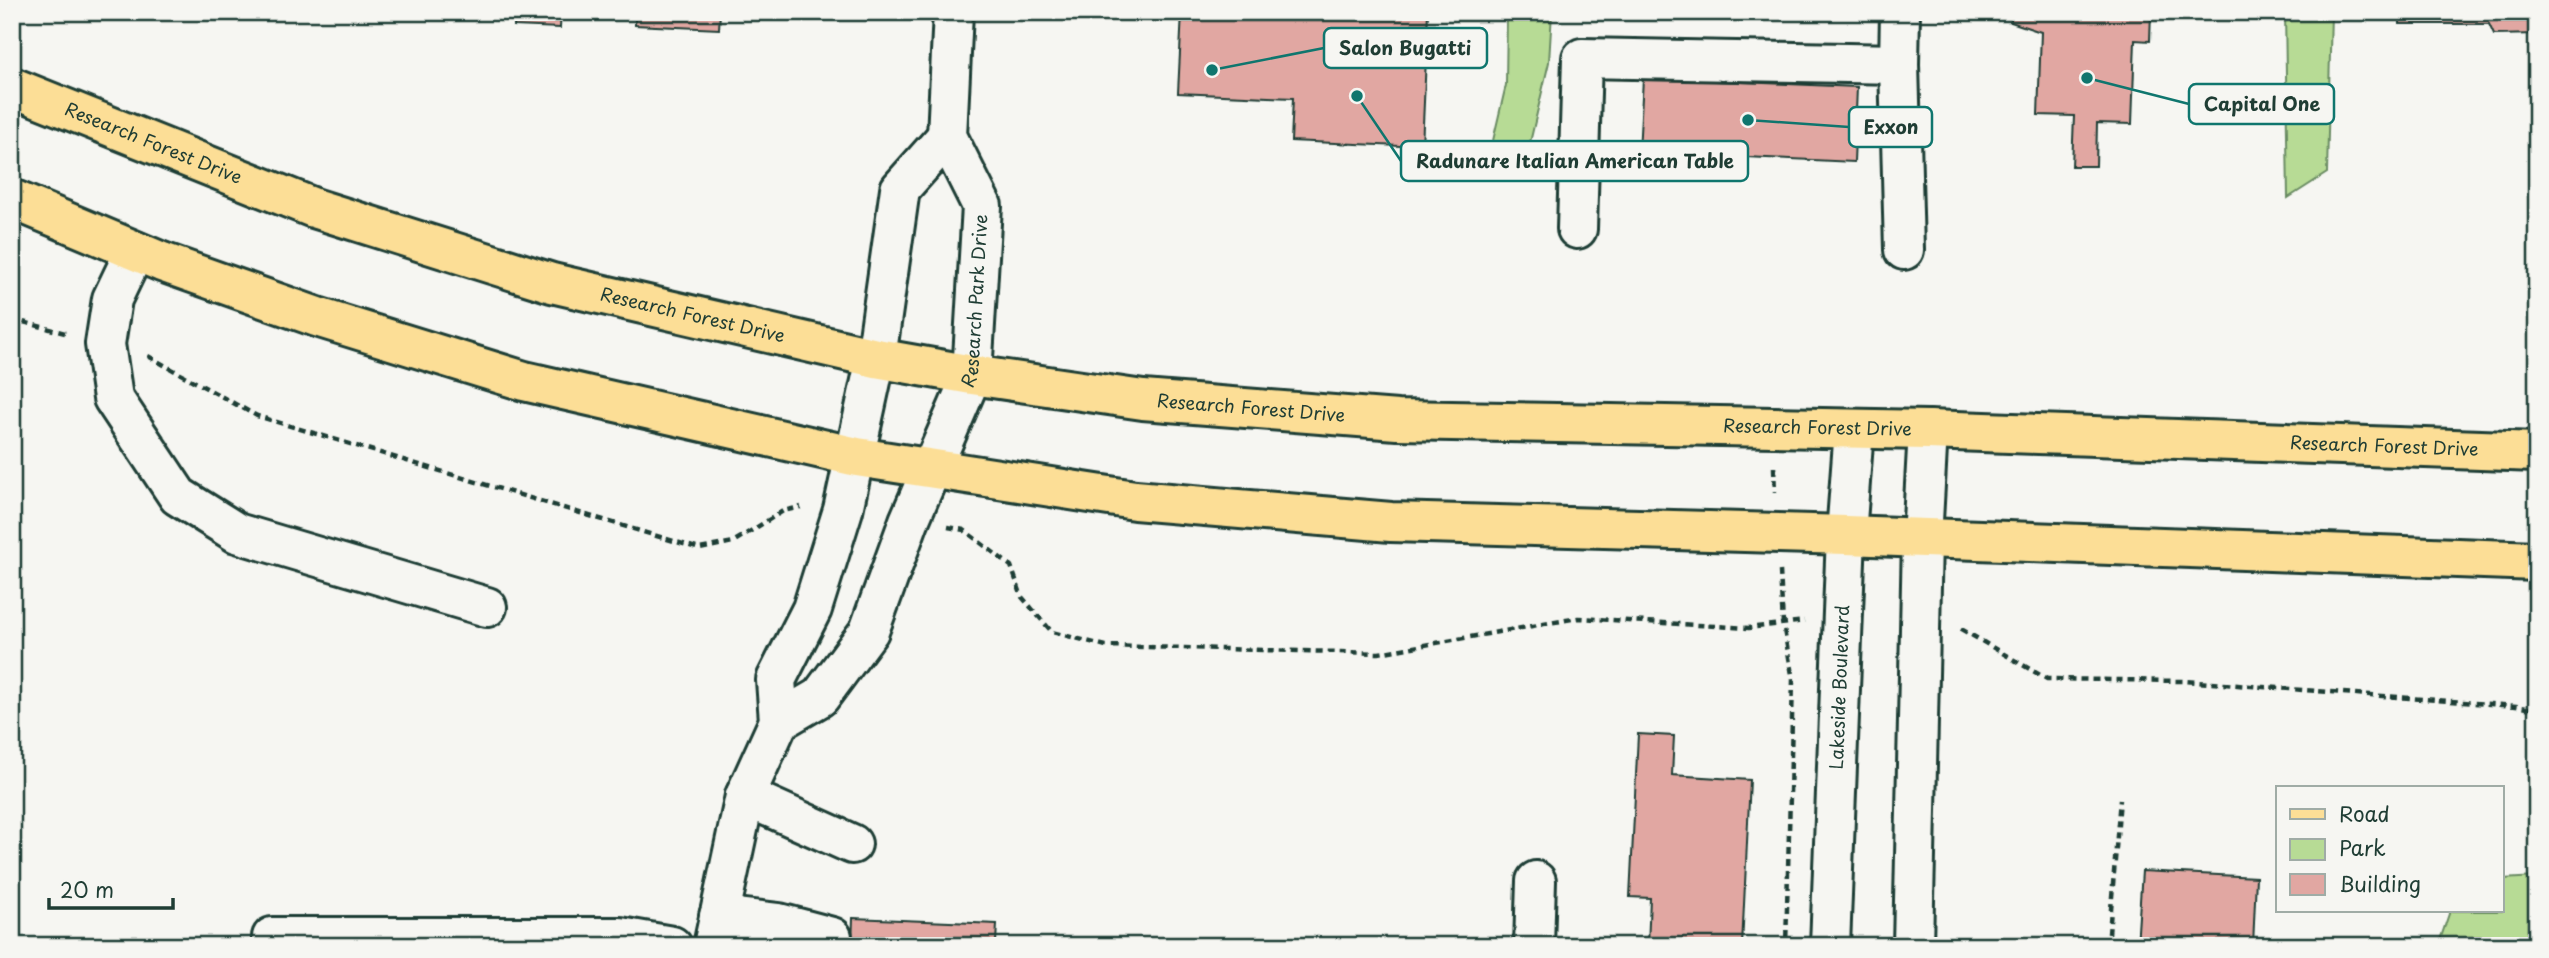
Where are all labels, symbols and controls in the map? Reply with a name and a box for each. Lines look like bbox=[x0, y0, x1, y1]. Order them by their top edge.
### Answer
callout: Salon Bugatti bbox=[1324, 28, 1487, 68]
text: Salon Bugatti bbox=[1339, 33, 1471, 61]
callout: Capital One bbox=[2189, 84, 2334, 124]
text: Capital One bbox=[2204, 89, 2320, 117]
street label: Research Forest Drive bbox=[61, 94, 246, 190]
callout: Exxon bbox=[1849, 107, 1932, 147]
text: Exxon bbox=[1863, 112, 1919, 140]
callout: Radunare Italian American Table bbox=[1401, 141, 1748, 181]
text: Radunare Italian American Table bbox=[1416, 146, 1734, 174]
street label: Research Park Drive bbox=[953, 213, 993, 391]
street label: Research Forest Drive bbox=[598, 280, 788, 348]
street label: Research Forest Drive bbox=[1156, 386, 1346, 428]
street label: Research Forest Drive bbox=[1723, 411, 1912, 442]
street label: Research Forest Drive bbox=[2289, 428, 2479, 462]
street label: Lakeside Boulevard bbox=[1822, 604, 1855, 770]
legend bbox=[2276, 786, 2504, 912]
text: Road bbox=[2339, 797, 2390, 829]
text: Park bbox=[2339, 831, 2386, 863]
scale bar bbox=[49, 867, 173, 911]
text: Building bbox=[2339, 867, 2421, 899]
text: 20 m bbox=[60, 873, 114, 905]

